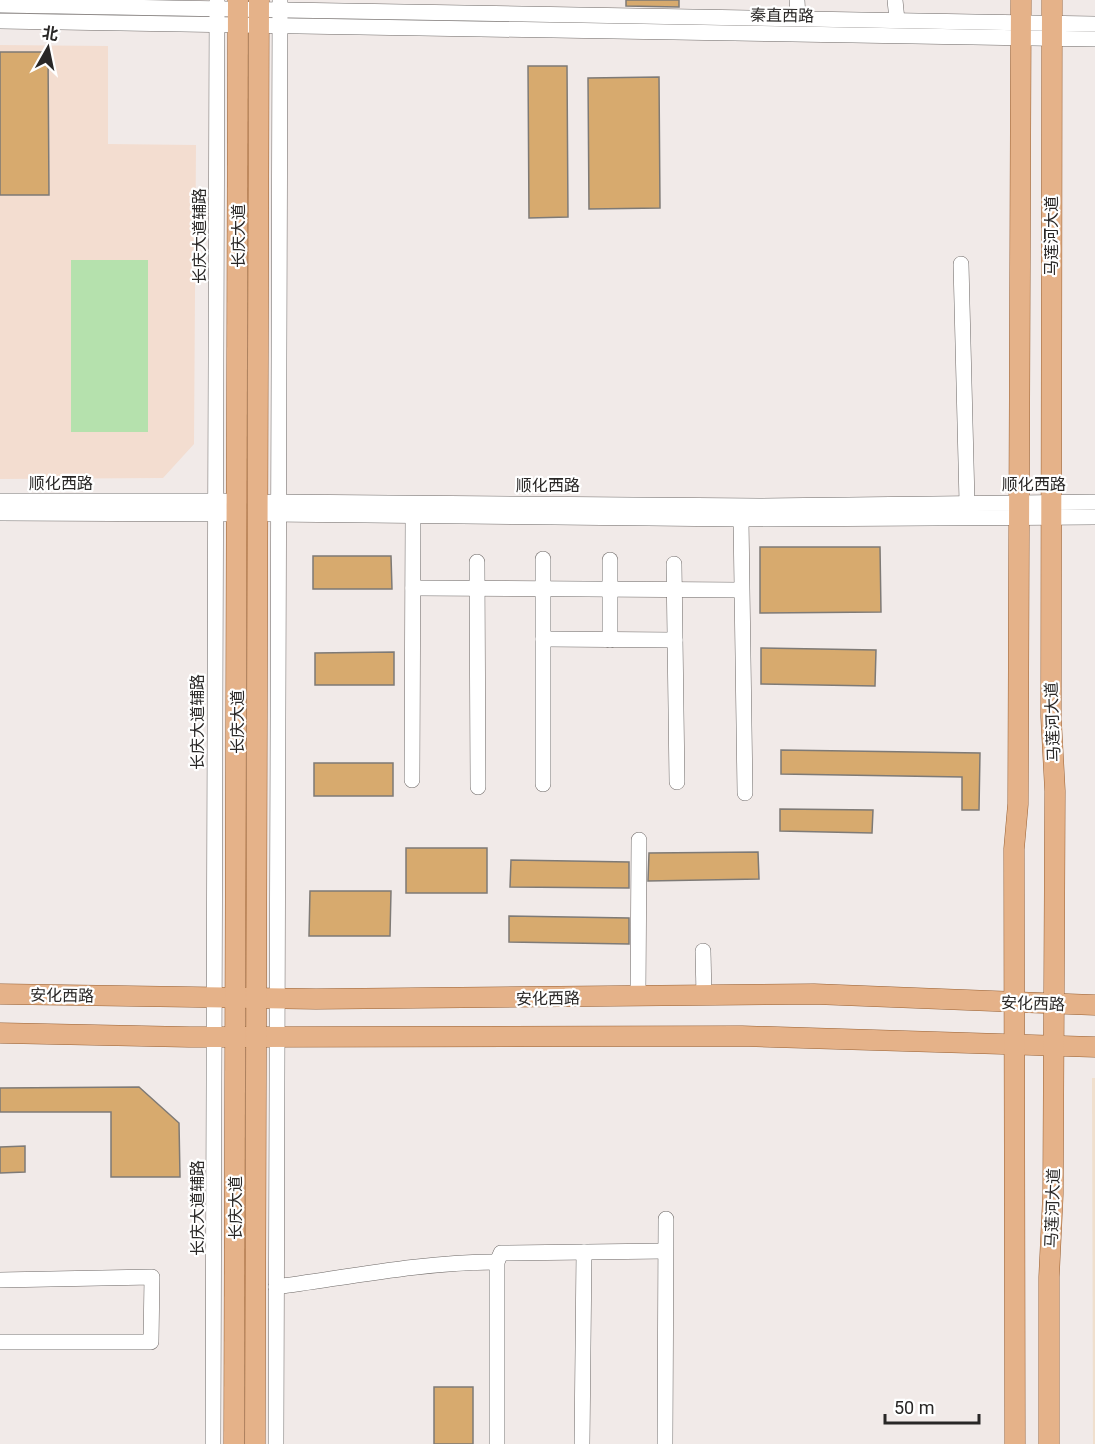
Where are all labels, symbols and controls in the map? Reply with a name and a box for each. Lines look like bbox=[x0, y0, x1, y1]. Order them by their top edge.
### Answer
street label: 秦直西路 bbox=[750, 5, 814, 26]
north arrow bbox=[18, 18, 78, 78]
text: 北 bbox=[41, 23, 60, 44]
street label: 长庆大道辅路 bbox=[190, 188, 209, 284]
street label: 马莲河大道 bbox=[1042, 196, 1061, 276]
street label: 长庆大道 bbox=[229, 204, 248, 268]
street label: 顺化西路 bbox=[29, 474, 93, 493]
street label: 顺化西路 bbox=[1002, 475, 1066, 494]
street label: 顺化西路 bbox=[516, 476, 580, 495]
street label: 长庆大道辅路 bbox=[188, 674, 207, 770]
street label: 马莲河大道 bbox=[1042, 682, 1063, 762]
street label: 长庆大道 bbox=[228, 690, 247, 754]
street label: 安化西路 bbox=[30, 985, 94, 1006]
street label: 安化西路 bbox=[516, 988, 580, 1009]
street label: 安化西路 bbox=[1001, 993, 1065, 1014]
street label: 长庆大道辅路 bbox=[188, 1160, 207, 1256]
street label: 马莲河大道 bbox=[1042, 1168, 1063, 1248]
street label: 长庆大道 bbox=[226, 1176, 245, 1240]
scale bar bbox=[885, 1387, 980, 1425]
text: 50 m bbox=[894, 1397, 934, 1418]

